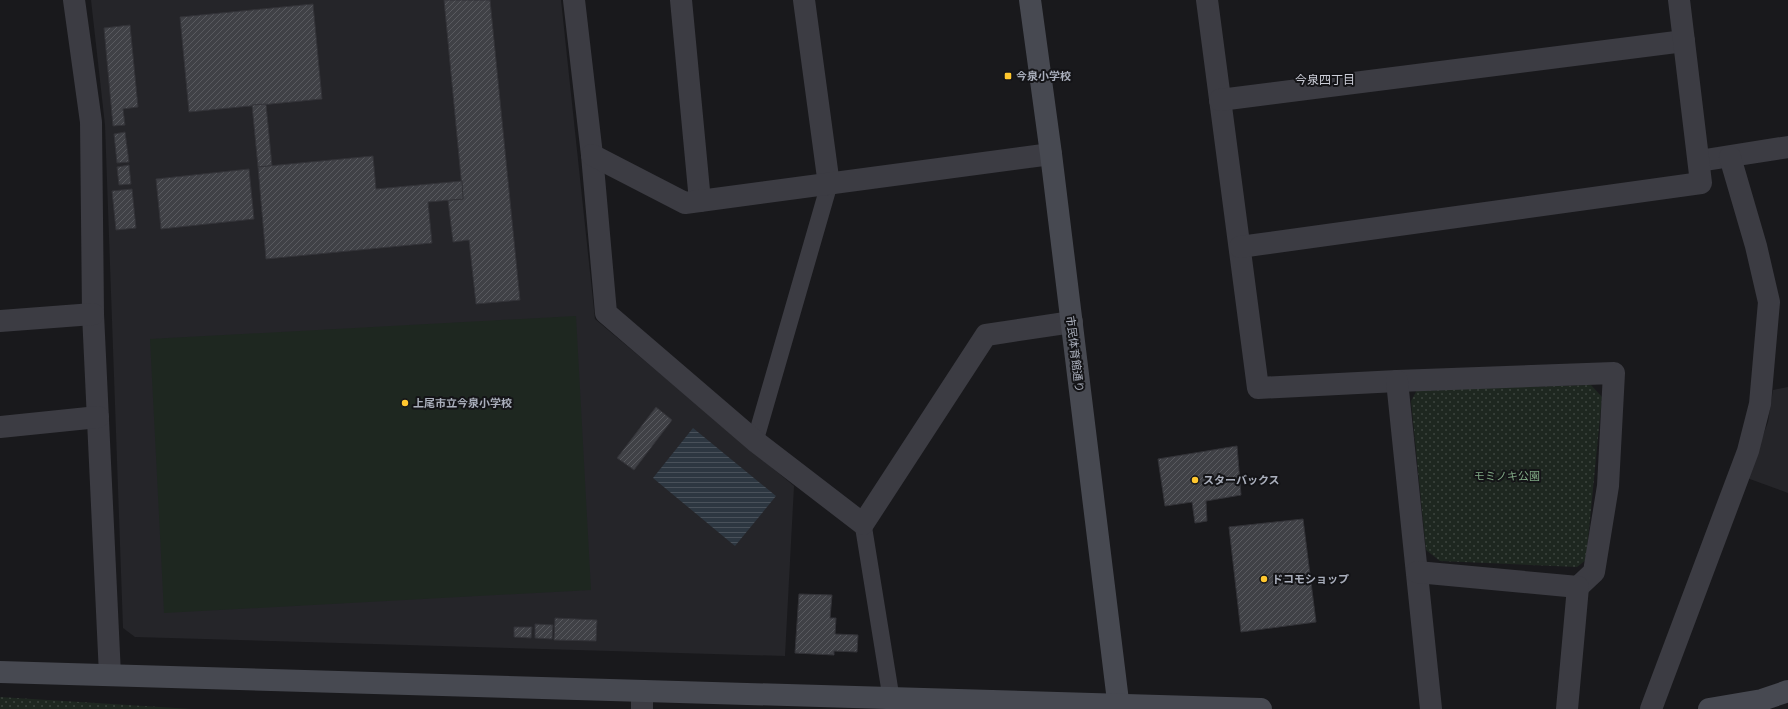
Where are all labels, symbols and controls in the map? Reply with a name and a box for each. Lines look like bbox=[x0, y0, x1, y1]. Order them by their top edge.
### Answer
place label: 今泉小学校 bbox=[1016, 69, 1071, 83]
marker: 今泉小学校 bbox=[1003, 71, 1013, 81]
district label: 今泉四丁目 bbox=[1295, 72, 1355, 87]
street label: 市民体育館通り bbox=[1063, 315, 1087, 393]
place label: 上尾市立今泉小学校 bbox=[413, 396, 512, 410]
marker: 上尾市立今泉小学校 bbox=[400, 398, 410, 408]
park label: モミノキ公園 bbox=[1474, 469, 1540, 483]
place label: スターバックス bbox=[1203, 473, 1280, 487]
marker: スターバックス bbox=[1190, 475, 1200, 485]
place label: ドコモショップ bbox=[1272, 572, 1349, 586]
marker: ドコモショップ bbox=[1259, 574, 1269, 584]

